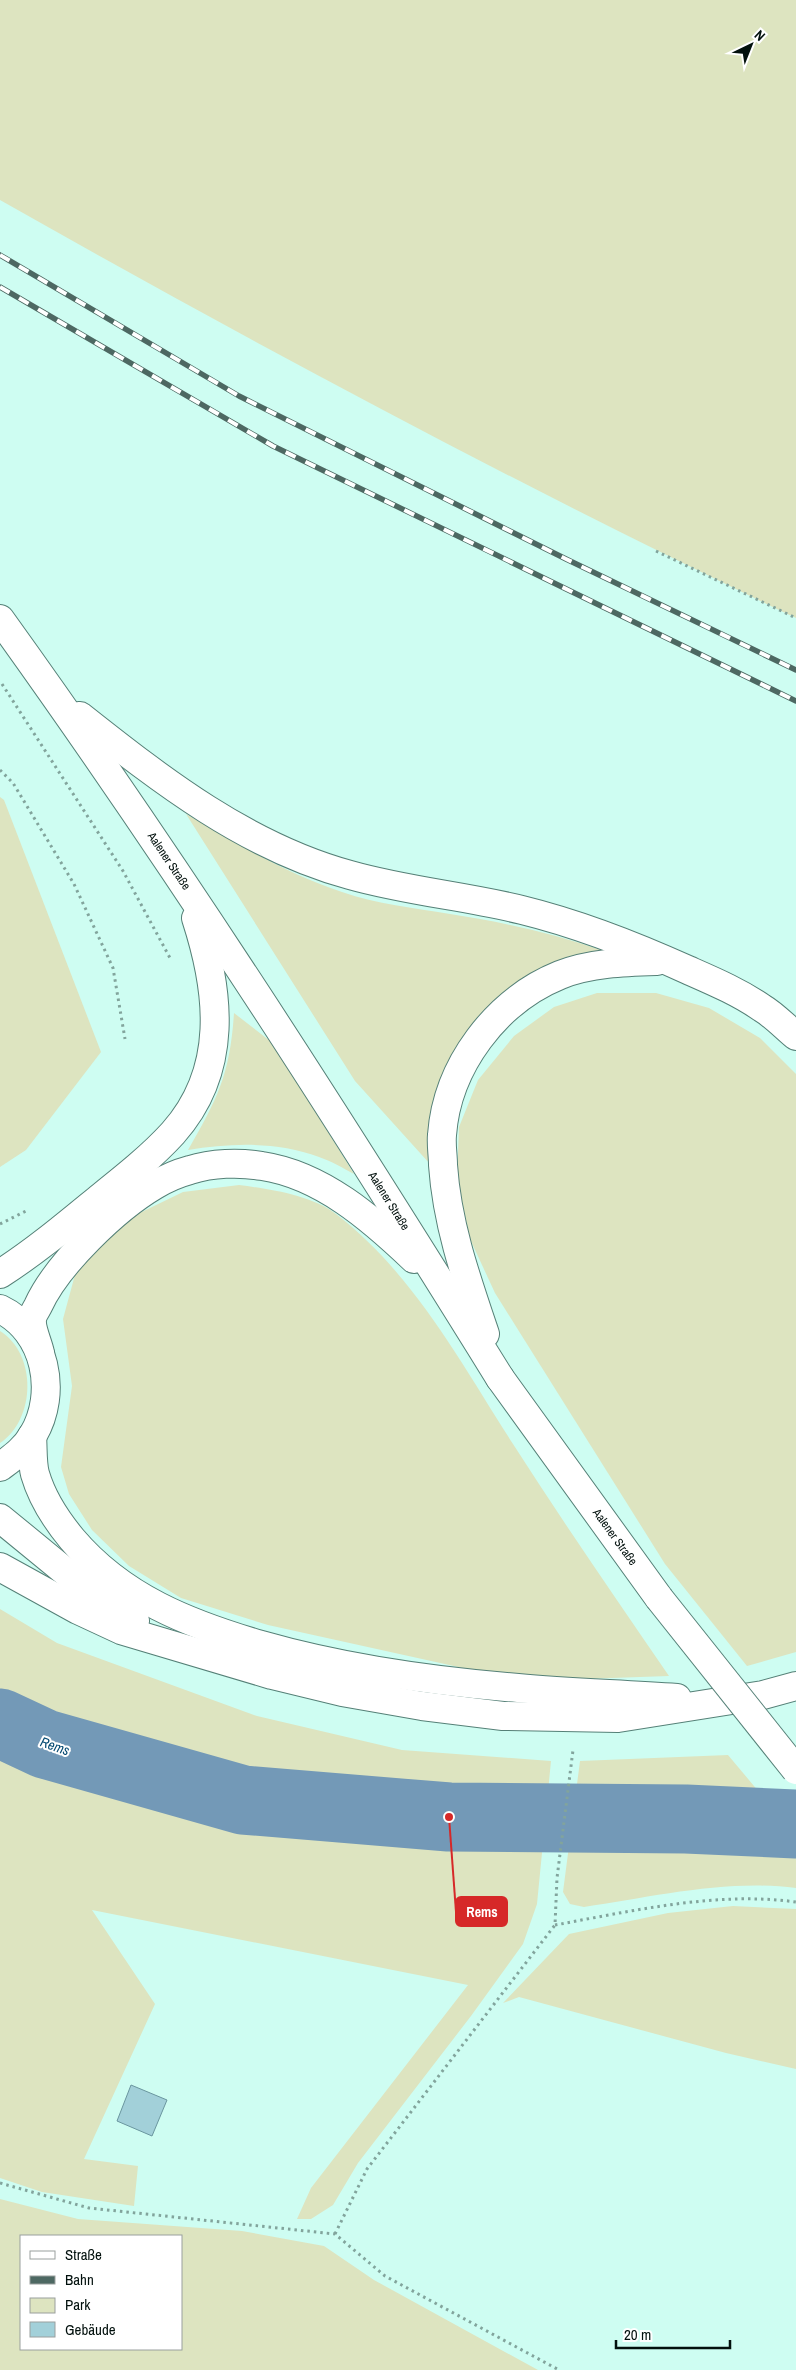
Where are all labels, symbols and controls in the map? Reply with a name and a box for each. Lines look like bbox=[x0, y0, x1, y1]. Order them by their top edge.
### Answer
north arrow bbox=[726, 20, 776, 70]
text: N bbox=[751, 26, 769, 45]
street label: Aalener Straße bbox=[143, 828, 194, 893]
street label: Aalener Straße bbox=[364, 1168, 413, 1233]
street label: Aalener Straße bbox=[588, 1505, 641, 1568]
water label: Rems bbox=[38, 1733, 72, 1759]
callout: Rems bbox=[456, 1897, 507, 1926]
text: Rems bbox=[466, 1903, 498, 1921]
legend bbox=[20, 2235, 182, 2350]
text: Straße bbox=[65, 2244, 102, 2265]
text: Bahn bbox=[65, 2269, 94, 2290]
text: Park bbox=[65, 2294, 91, 2315]
scale bar bbox=[616, 2318, 730, 2350]
text: Gebäude bbox=[65, 2319, 116, 2340]
text: 20 m bbox=[624, 2324, 651, 2345]

